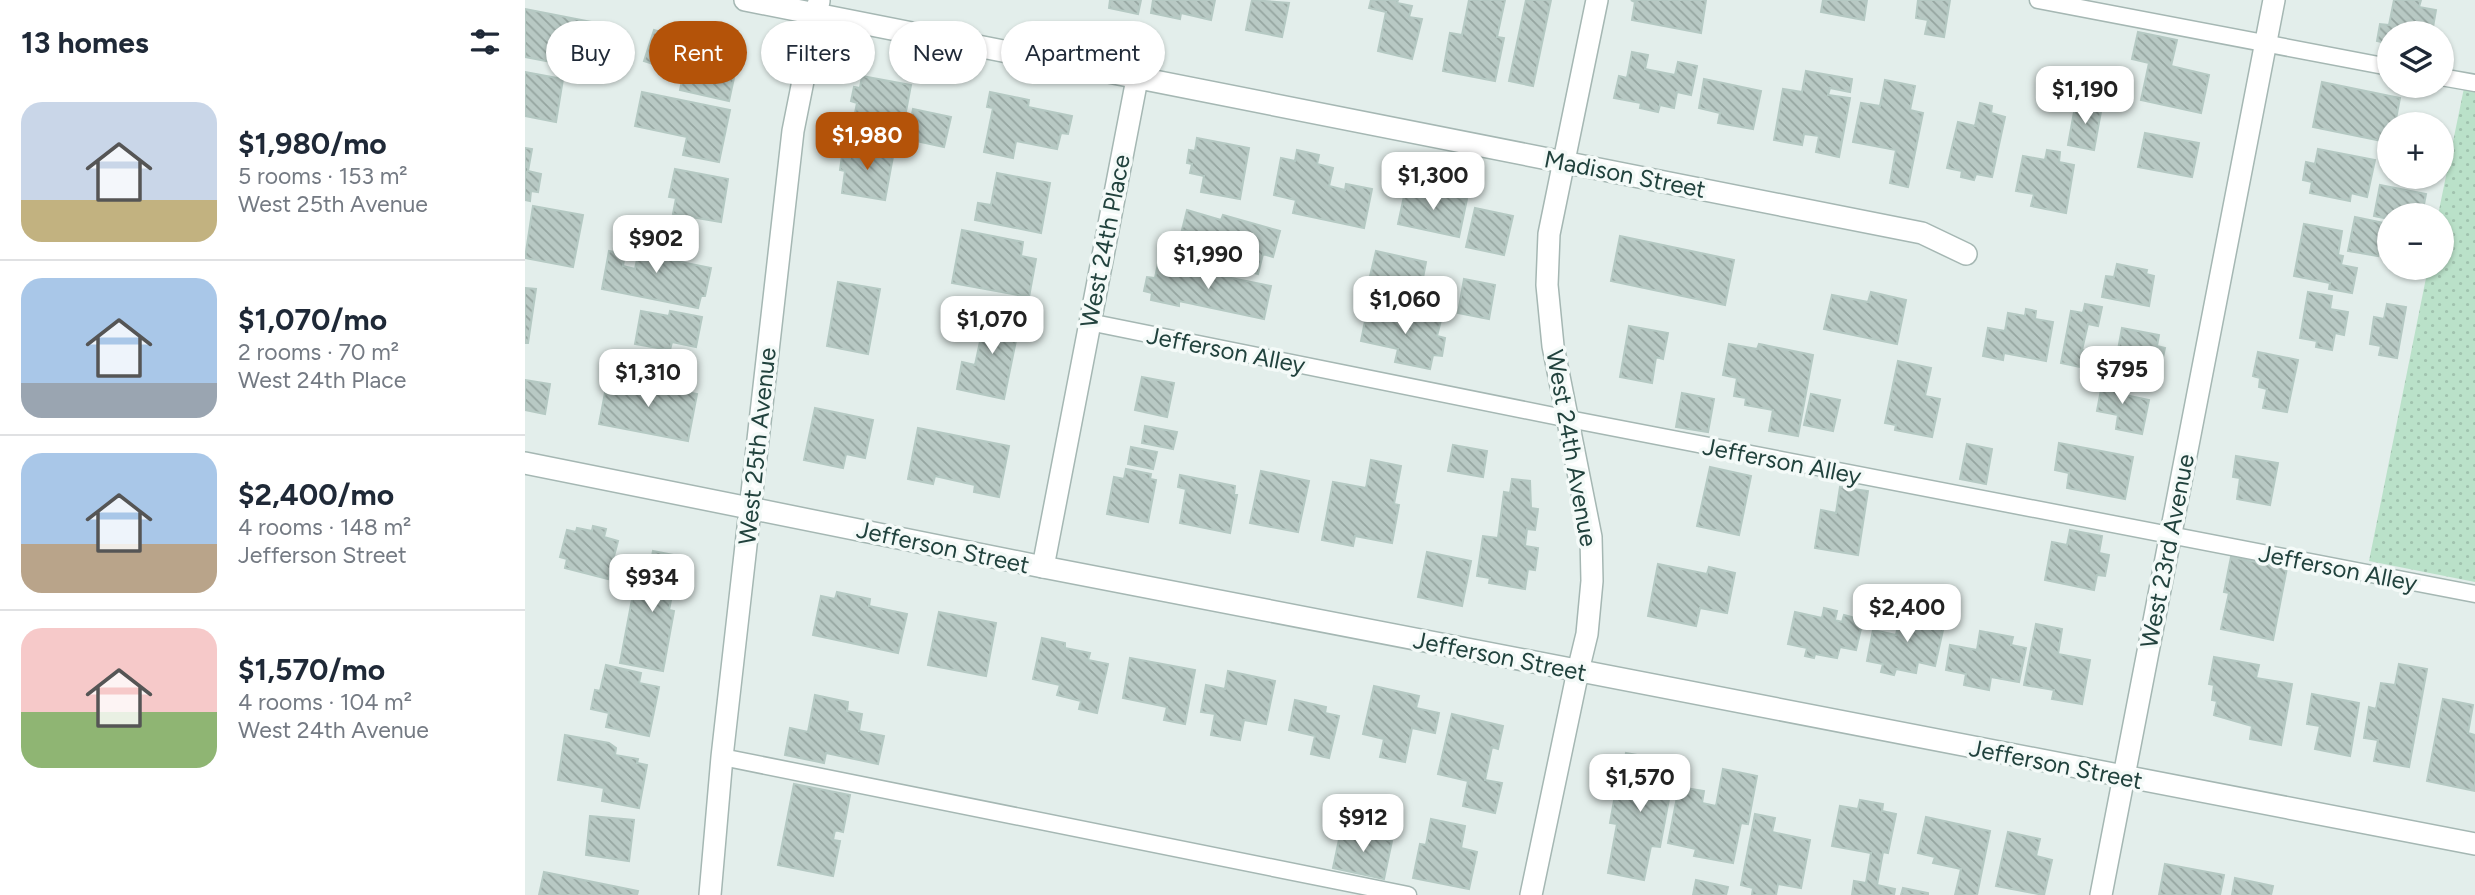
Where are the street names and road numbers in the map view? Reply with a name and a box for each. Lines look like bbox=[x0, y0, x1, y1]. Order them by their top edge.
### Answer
street label: Madison Street bbox=[1542, 144, 1708, 204]
street label: West 24th Place bbox=[1074, 152, 1136, 330]
street label: Jefferson Alley bbox=[1144, 320, 1308, 380]
street label: West 25th Avenue bbox=[732, 346, 782, 546]
street label: West 24th Avenue bbox=[1540, 347, 1604, 549]
street label: Jefferson Alley bbox=[1700, 431, 1864, 491]
street label: West 23rd Avenue bbox=[2134, 451, 2200, 651]
street label: Jefferson Street bbox=[854, 515, 1032, 579]
street label: Jefferson Alley bbox=[2256, 538, 2420, 598]
street label: Jefferson Street bbox=[1411, 625, 1589, 687]
street label: Jefferson Street bbox=[1967, 733, 2145, 795]

